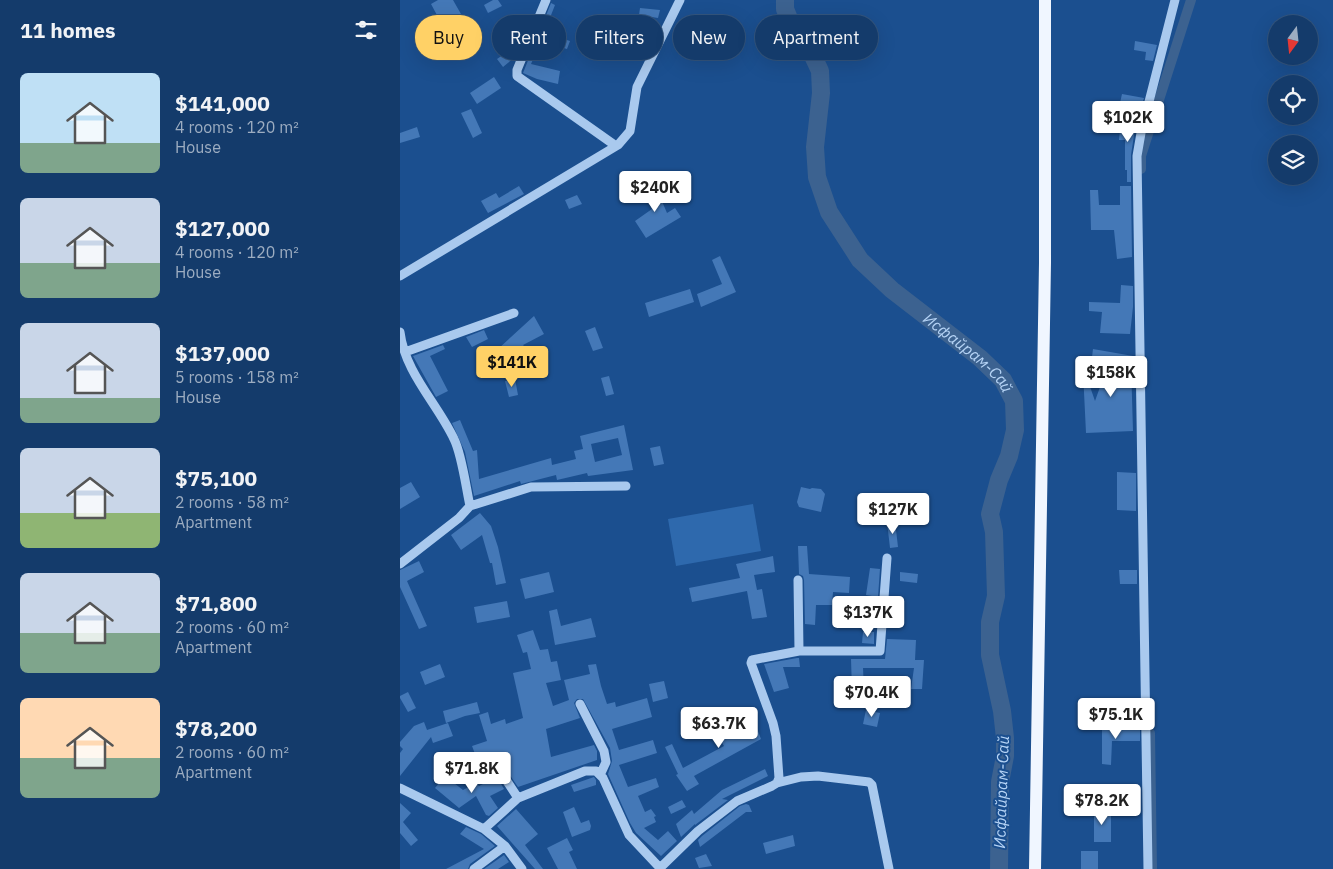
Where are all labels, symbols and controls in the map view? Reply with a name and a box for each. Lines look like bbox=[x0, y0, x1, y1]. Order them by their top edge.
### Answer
chip: Buy bbox=[415, 15, 482, 60]
chip: Rent bbox=[492, 15, 566, 60]
chip: Filters bbox=[576, 15, 663, 60]
chip: New bbox=[673, 15, 745, 60]
chip: Apartment bbox=[755, 15, 878, 60]
north arrow bbox=[1268, 15, 1318, 65]
map controls bbox=[1268, 15, 1318, 185]
text: 11 homes bbox=[20, 16, 116, 44]
icon: filters bbox=[352, 16, 380, 44]
button: locate bbox=[1268, 75, 1318, 125]
text: $141,000 bbox=[175, 89, 270, 117]
icon: home bbox=[60, 93, 120, 153]
pin: $102K bbox=[1093, 100, 1163, 143]
text: $102K bbox=[1103, 107, 1153, 127]
text: 4 rooms · 120 m² bbox=[175, 117, 299, 137]
button: layers bbox=[1268, 135, 1318, 185]
text: House bbox=[175, 137, 221, 157]
pin: $240K bbox=[620, 170, 690, 213]
text: $240K bbox=[630, 177, 680, 197]
text: $127,000 bbox=[175, 214, 270, 242]
icon: home bbox=[60, 218, 120, 278]
text: 4 rooms · 120 m² bbox=[175, 242, 299, 262]
text: House bbox=[175, 262, 221, 282]
water label: Исфайрам-Сай bbox=[919, 308, 1018, 396]
text: $137,000 bbox=[175, 339, 270, 367]
icon: home bbox=[60, 343, 120, 403]
pin: $141K bbox=[477, 346, 547, 388]
text: $141K bbox=[487, 352, 537, 372]
pin: $158K bbox=[1076, 356, 1146, 398]
text: $158K bbox=[1086, 362, 1136, 382]
text: 5 rooms · 158 m² bbox=[175, 367, 299, 387]
text: House bbox=[175, 387, 221, 407]
text: $75,100 bbox=[175, 464, 257, 492]
icon: home bbox=[60, 468, 120, 528]
text: 2 rooms · 58 m² bbox=[175, 492, 289, 512]
pin: $127K bbox=[858, 492, 928, 535]
text: $127K bbox=[868, 499, 918, 519]
text: Apartment bbox=[175, 512, 252, 532]
text: $71,800 bbox=[175, 589, 257, 617]
icon: home bbox=[60, 593, 120, 653]
pin: $137K bbox=[833, 596, 903, 638]
text: $137K bbox=[843, 602, 893, 622]
text: 2 rooms · 60 m² bbox=[175, 617, 289, 637]
text: Apartment bbox=[175, 637, 252, 657]
pin: $70.4K bbox=[831, 676, 913, 718]
text: $70.4K bbox=[845, 682, 899, 702]
pin: $75.1K bbox=[1075, 698, 1157, 740]
text: $75.1K bbox=[1089, 704, 1143, 724]
pin: $63.7K bbox=[678, 706, 760, 749]
text: $63.7K bbox=[692, 713, 746, 733]
text: $78,200 bbox=[175, 714, 257, 742]
icon: home bbox=[60, 718, 120, 778]
water label: Исфайрам-Сай bbox=[989, 735, 1013, 849]
text: 2 rooms · 60 m² bbox=[175, 742, 289, 762]
pin: $71.8K bbox=[431, 752, 513, 794]
text: $71.8K bbox=[445, 758, 499, 778]
text: Apartment bbox=[175, 762, 252, 782]
pin: $78.2K bbox=[1061, 784, 1143, 826]
text: $78.2K bbox=[1075, 790, 1129, 810]

